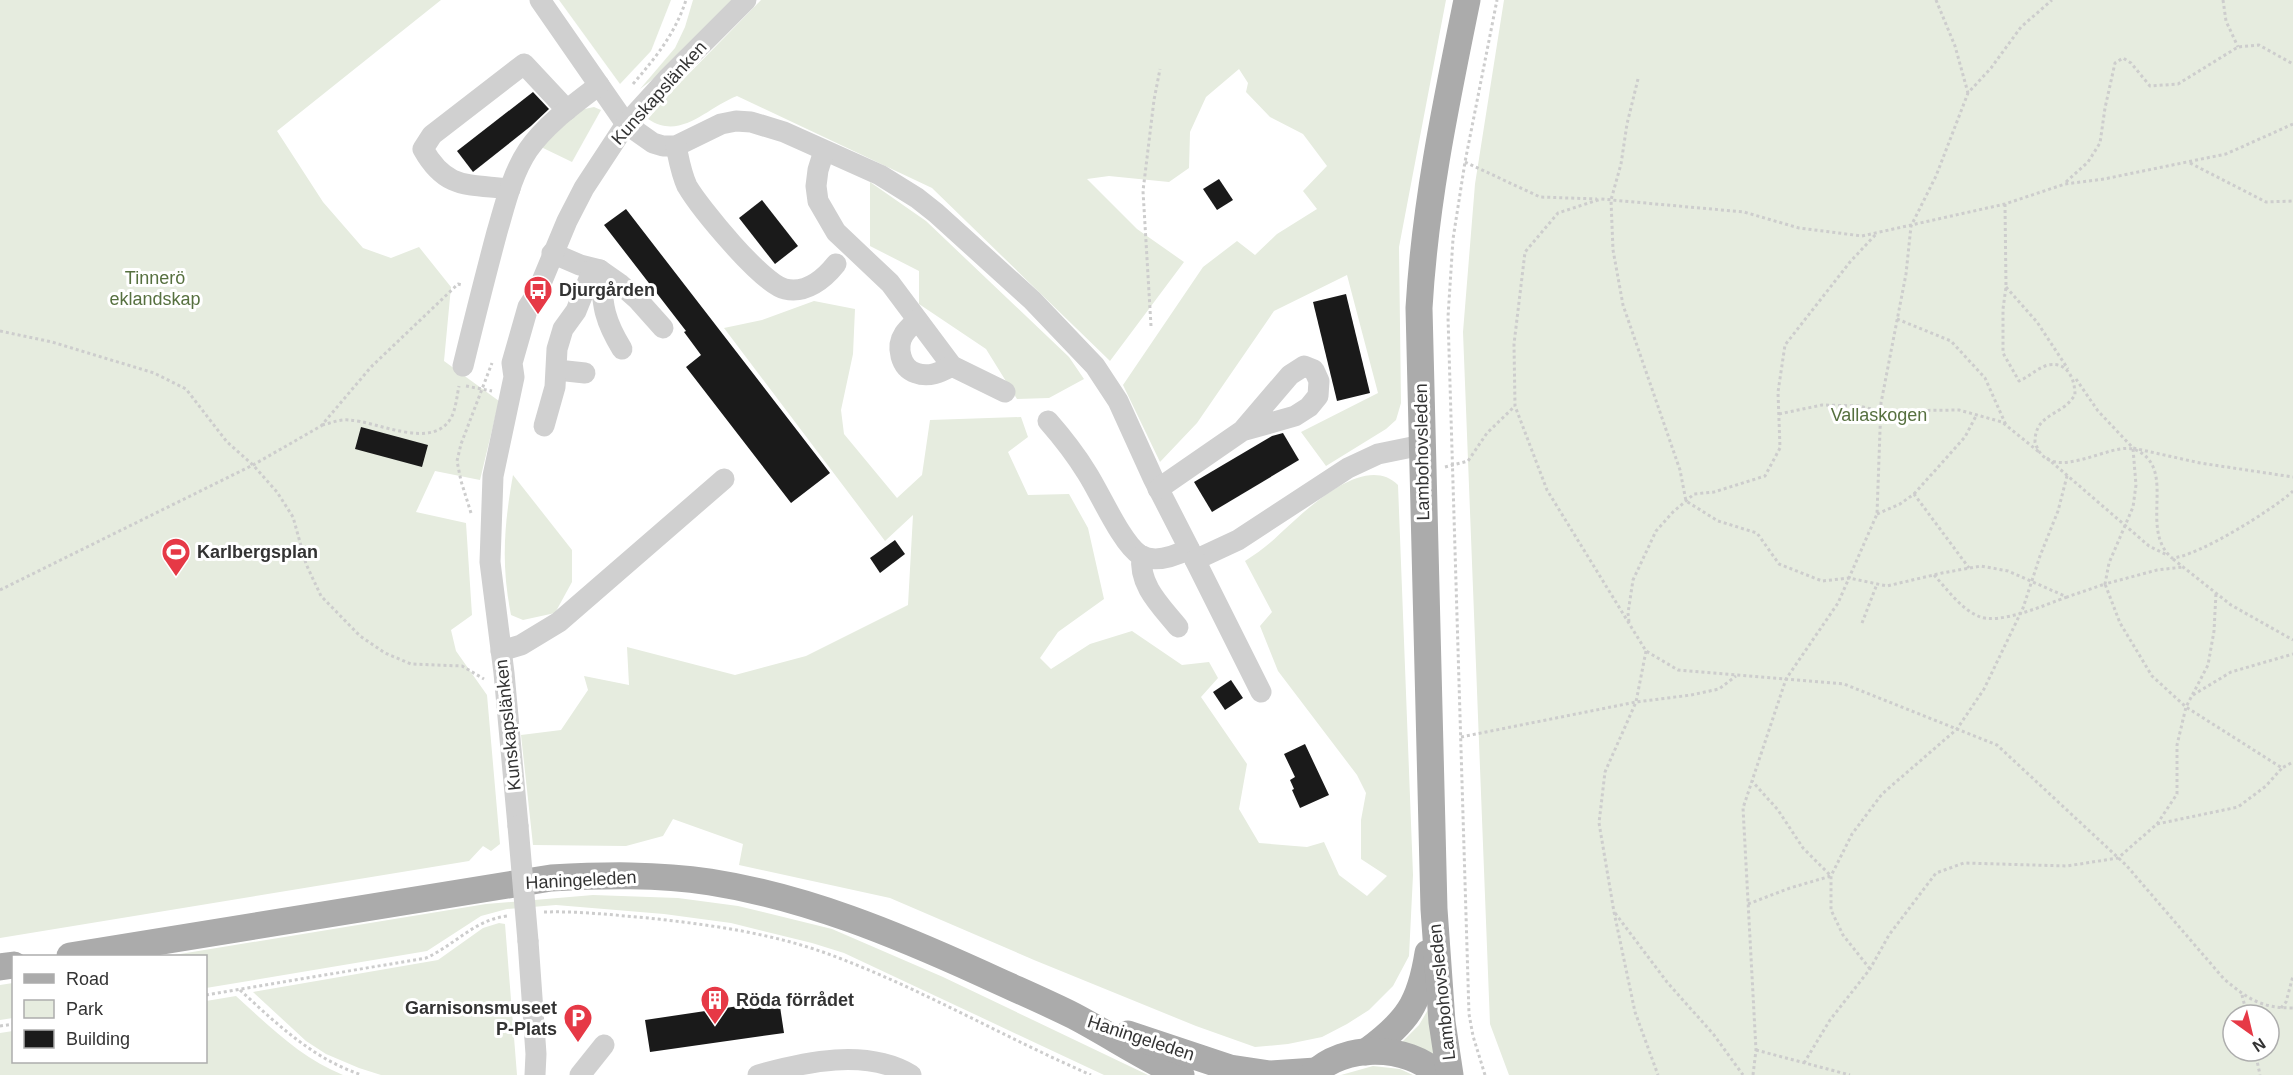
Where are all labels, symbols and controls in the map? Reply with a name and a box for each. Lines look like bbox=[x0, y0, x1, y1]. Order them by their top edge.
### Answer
street label: Kunskapslänken bbox=[607, 37, 711, 149]
park label: Tinnerö eklandskap bbox=[109, 268, 201, 309]
bus stop icon: Djurgården bbox=[522, 274, 554, 316]
place label: Djurgården bbox=[559, 280, 655, 300]
street label: Lambohovsleden bbox=[1411, 383, 1433, 521]
park label: Vallaskogen bbox=[1831, 405, 1927, 425]
sports icon: Karlbergsplan bbox=[160, 536, 192, 578]
place label: Karlbergsplan bbox=[197, 542, 318, 562]
street label: Kunskapslänken bbox=[491, 658, 525, 792]
street label: Haningeleden bbox=[525, 867, 637, 893]
street label: Lambohovsleden bbox=[1425, 923, 1459, 1061]
legend bbox=[12, 955, 207, 1063]
text: Road bbox=[66, 969, 109, 989]
building icon: Röda förrådet bbox=[699, 984, 731, 1026]
place label: Röda förrådet bbox=[736, 990, 854, 1010]
place label: Garnisonsmuseet P-Plats bbox=[405, 998, 557, 1039]
text: Park bbox=[66, 999, 104, 1019]
parking icon: Garnisonsmuseet P-Plats bbox=[562, 1002, 594, 1044]
north arrow bbox=[2221, 1003, 2281, 1063]
street label: Haningeleden bbox=[1085, 1011, 1197, 1065]
text: Building bbox=[66, 1029, 130, 1049]
text: N bbox=[2250, 1035, 2269, 1055]

